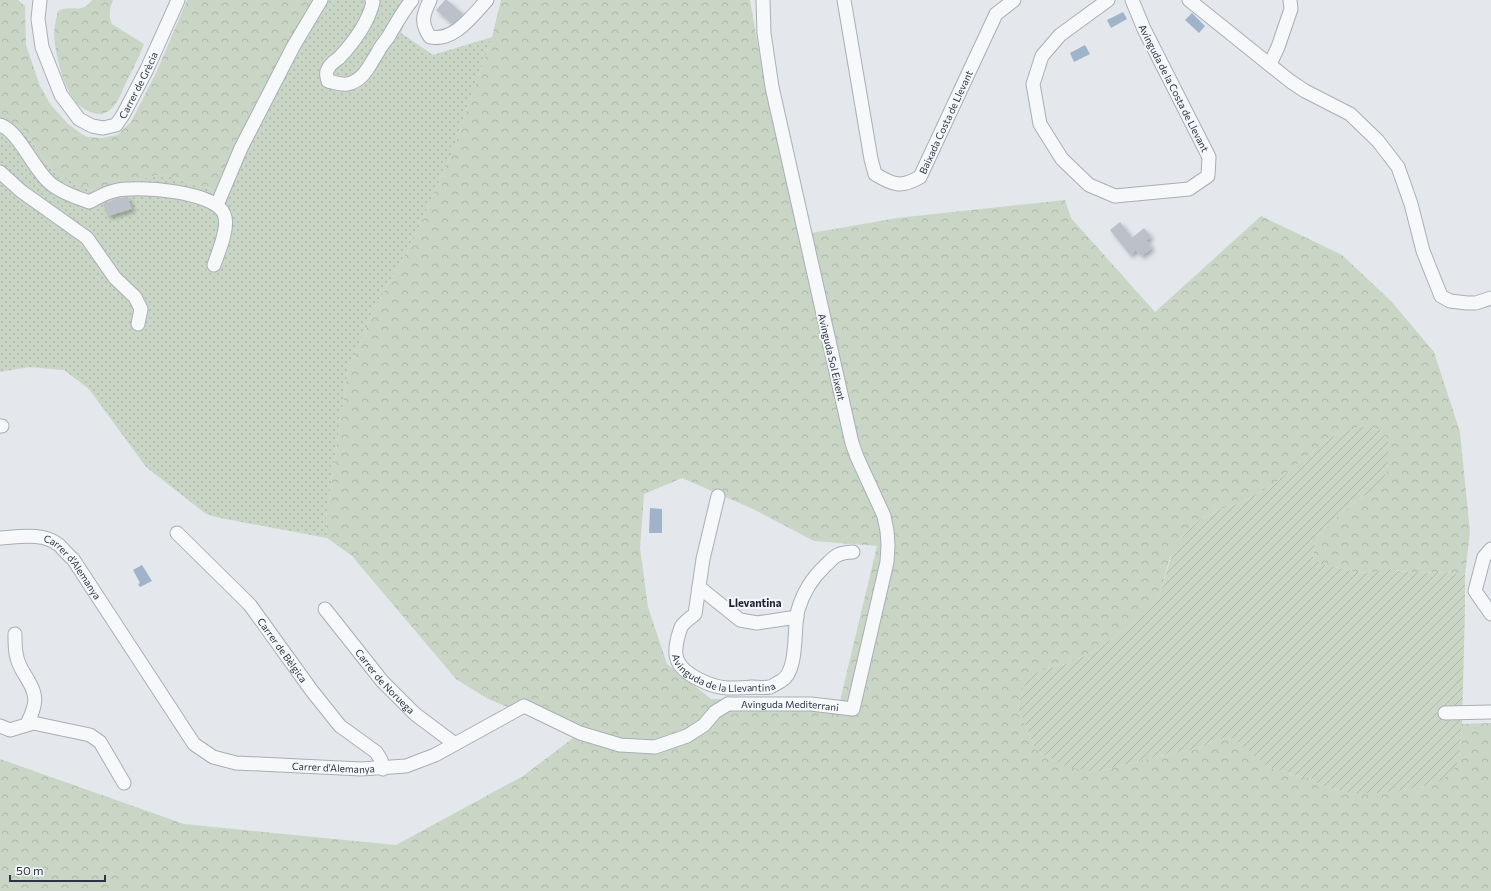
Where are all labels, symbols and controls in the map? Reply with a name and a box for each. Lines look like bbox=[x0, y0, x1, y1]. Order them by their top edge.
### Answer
street label: Avinguda de la Costa de Llevant bbox=[1137, 22, 1211, 154]
street label: Carrer de Grècia bbox=[116, 50, 160, 121]
street label: Baixada Costa de Llevant bbox=[916, 68, 975, 176]
street label: Avinguda Sol Eixent bbox=[816, 312, 848, 402]
street label: Carrer d'Alemanya bbox=[42, 532, 104, 601]
district label: Llevantina bbox=[729, 596, 782, 609]
street label: Carrer de Bèlgica bbox=[255, 615, 310, 685]
street label: Carrer de Noruega bbox=[353, 646, 417, 716]
street label: Avinguda de la Llevantina bbox=[670, 653, 777, 694]
street label: Avinguda Mediterrani bbox=[741, 698, 839, 713]
street label: Carrer d'Alemanya bbox=[292, 760, 375, 775]
scale bar bbox=[10, 857, 105, 883]
text: 50 m bbox=[16, 863, 44, 877]

